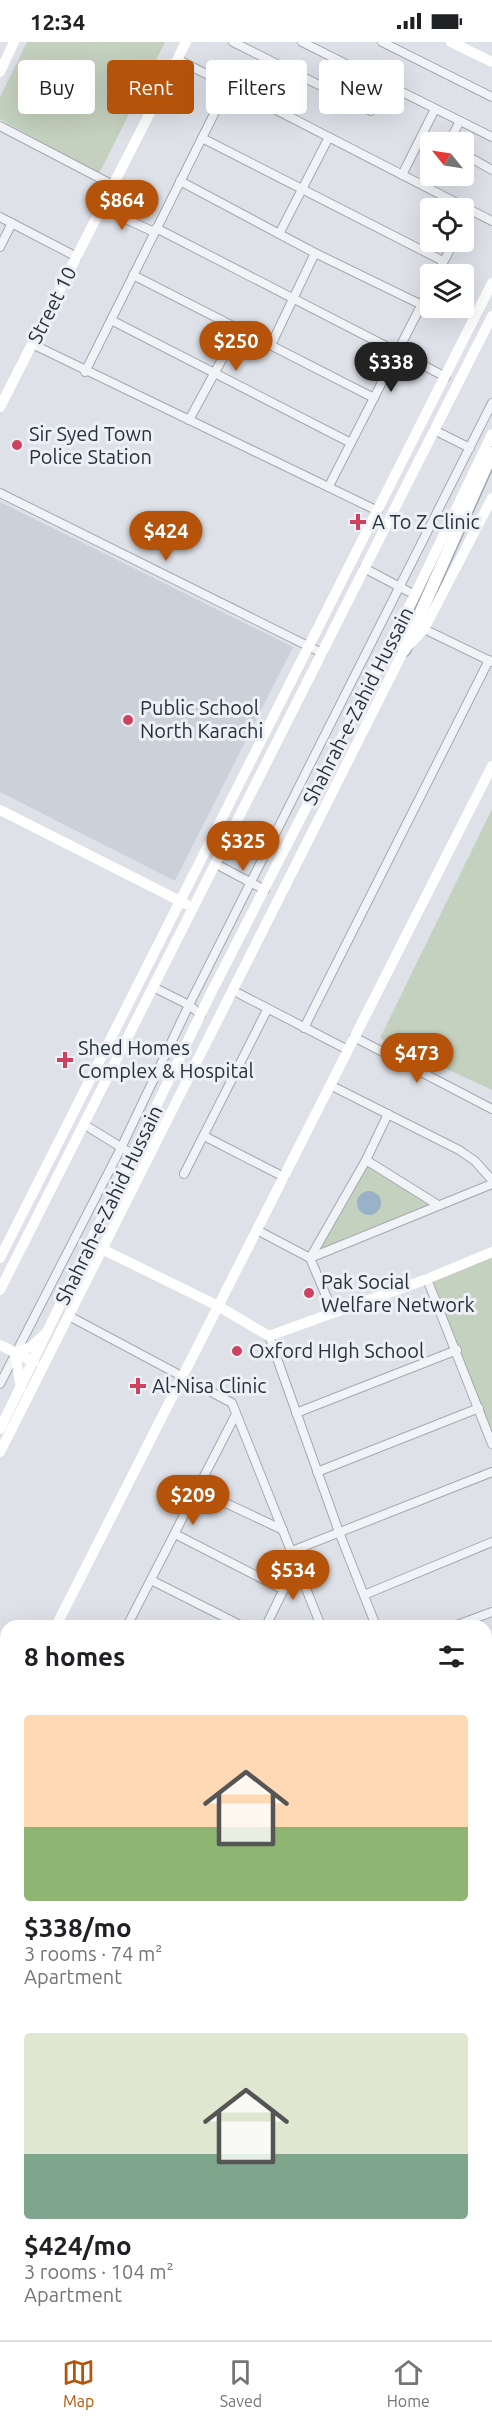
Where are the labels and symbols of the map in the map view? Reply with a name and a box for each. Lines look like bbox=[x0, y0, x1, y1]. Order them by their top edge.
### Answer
north arrow bbox=[420, 132, 474, 186]
pin: $864 bbox=[86, 180, 158, 231]
street label: Street 10 bbox=[22, 263, 81, 347]
pin: $250 bbox=[200, 321, 272, 372]
pin: $338 bbox=[355, 342, 427, 393]
place label: Sir Syed Town Police Station bbox=[29, 422, 152, 468]
marker: Sir Syed Town Police Station bbox=[10, 438, 24, 452]
place label: A To Z Clinic bbox=[372, 510, 480, 533]
pin: $424 bbox=[130, 511, 202, 562]
marker: A To Z Clinic bbox=[349, 513, 367, 531]
street label: Shahrah-e-Zahid Hussain bbox=[298, 603, 417, 809]
place label: Public School North Karachi bbox=[140, 696, 263, 742]
marker: Public School North Karachi bbox=[121, 713, 135, 727]
pin: $325 bbox=[207, 821, 279, 872]
pin: $473 bbox=[381, 1033, 453, 1084]
place label: Shed Homes Complex & Hospital bbox=[78, 1036, 254, 1082]
marker: Shed Homes Complex & Hospital bbox=[56, 1051, 74, 1069]
street label: Shahrah-e-Zahid Hussain bbox=[50, 1101, 167, 1308]
place label: Pak Social Welfare Network bbox=[321, 1270, 475, 1316]
marker: Pak Social Welfare Network bbox=[302, 1286, 316, 1300]
place label: Oxford HIgh School bbox=[249, 1339, 424, 1362]
marker: Oxford HIgh School bbox=[230, 1344, 244, 1358]
place label: Al-Nisa Clinic bbox=[152, 1374, 267, 1397]
marker: Al-Nisa Clinic bbox=[129, 1377, 147, 1395]
pin: $209 bbox=[157, 1475, 229, 1526]
pin: $534 bbox=[257, 1550, 329, 1601]

